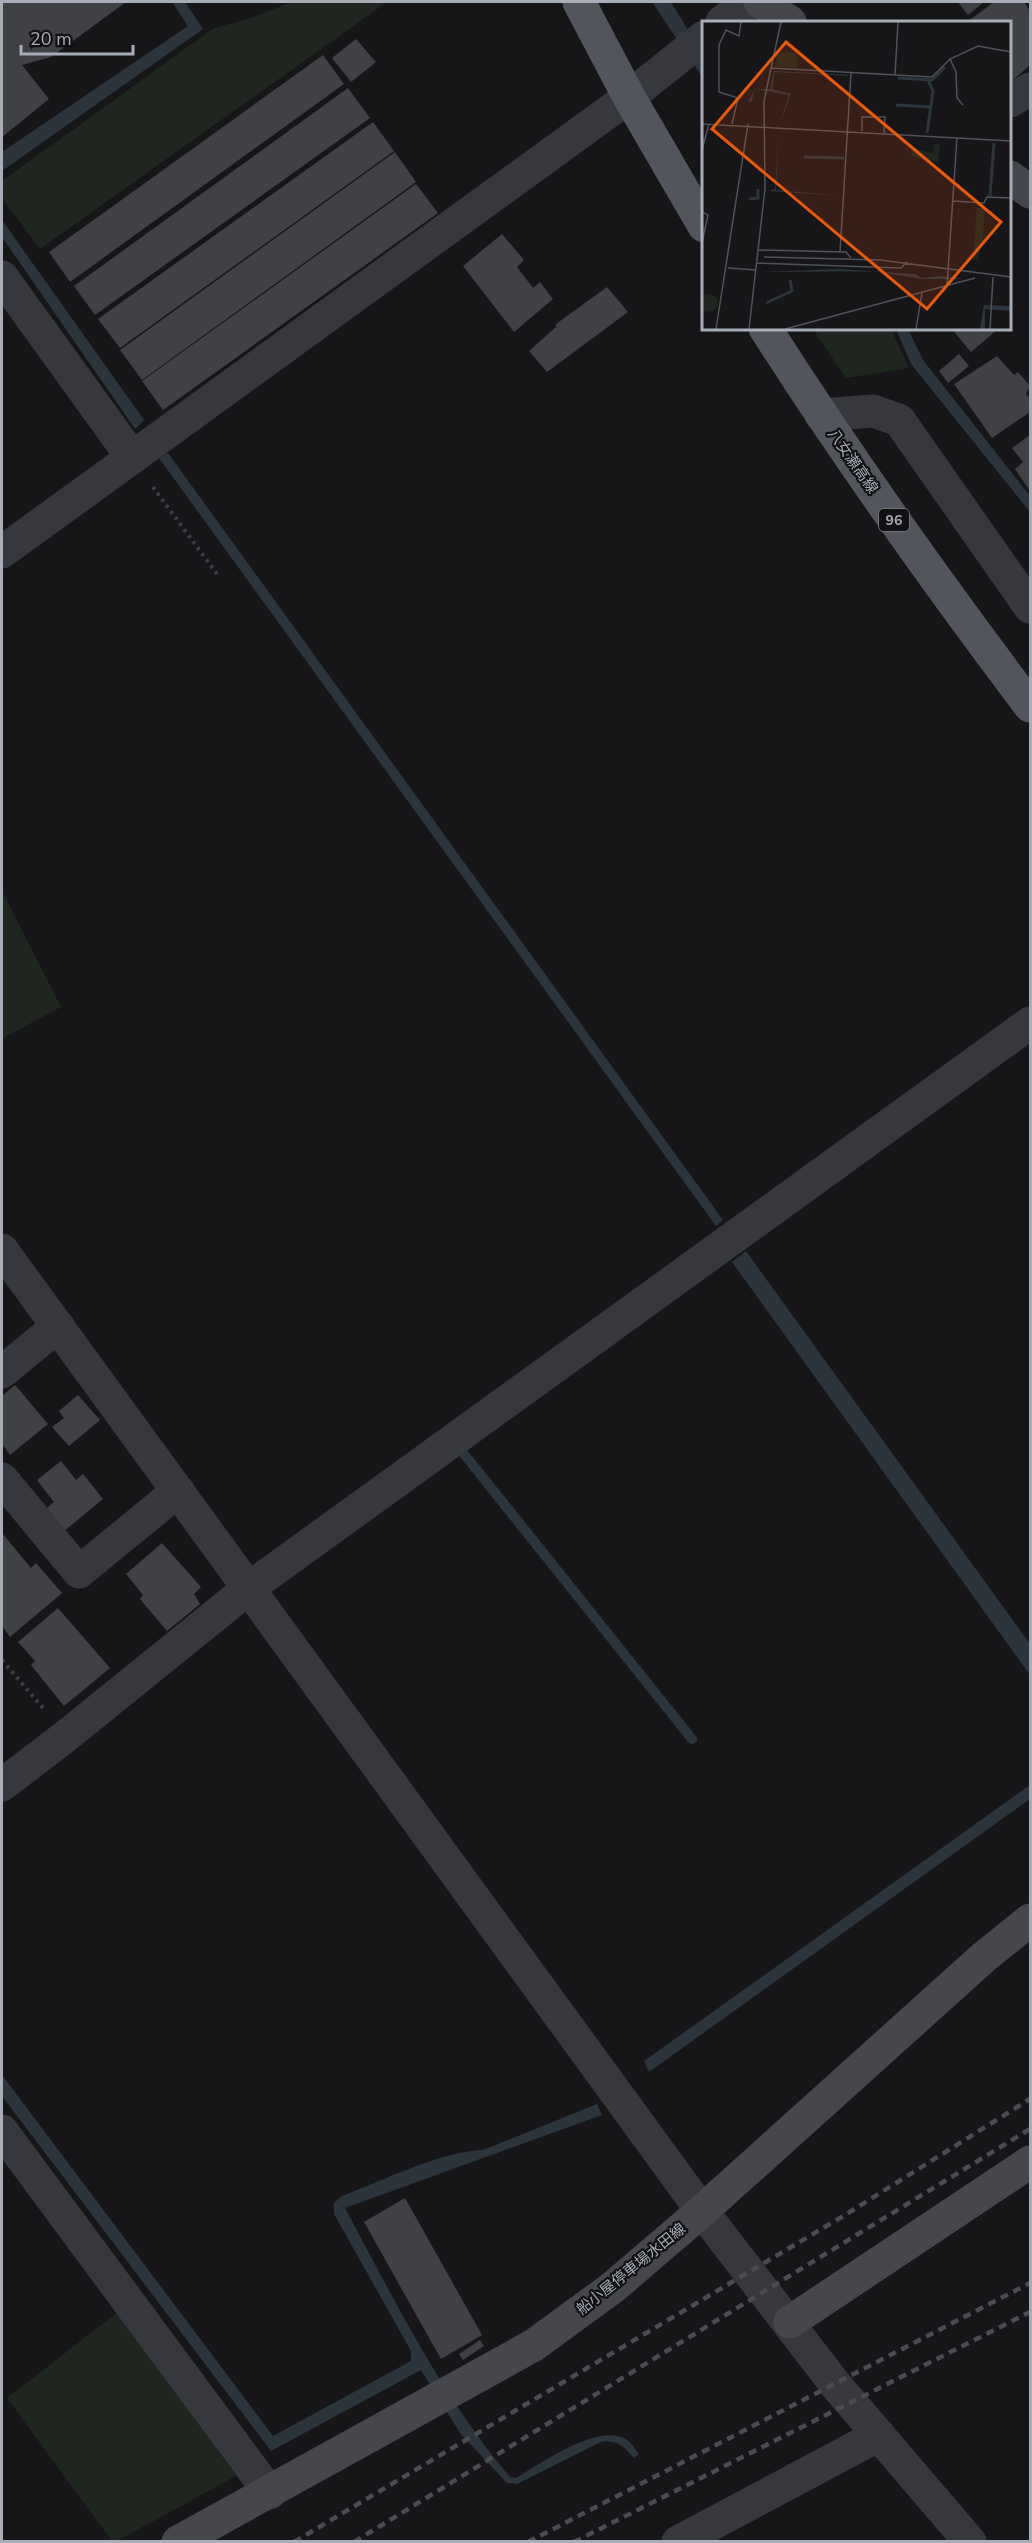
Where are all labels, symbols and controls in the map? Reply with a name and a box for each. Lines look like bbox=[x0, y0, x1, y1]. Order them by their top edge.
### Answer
scale bar bbox=[21, 18, 134, 56]
inset map bbox=[702, 21, 1011, 330]
text: 20 m bbox=[30, 27, 72, 51]
street label: 八女瀬高線 bbox=[823, 425, 883, 497]
road number: 96 bbox=[879, 509, 909, 531]
street label: 船小屋停車場水田線 bbox=[572, 2219, 690, 2319]

